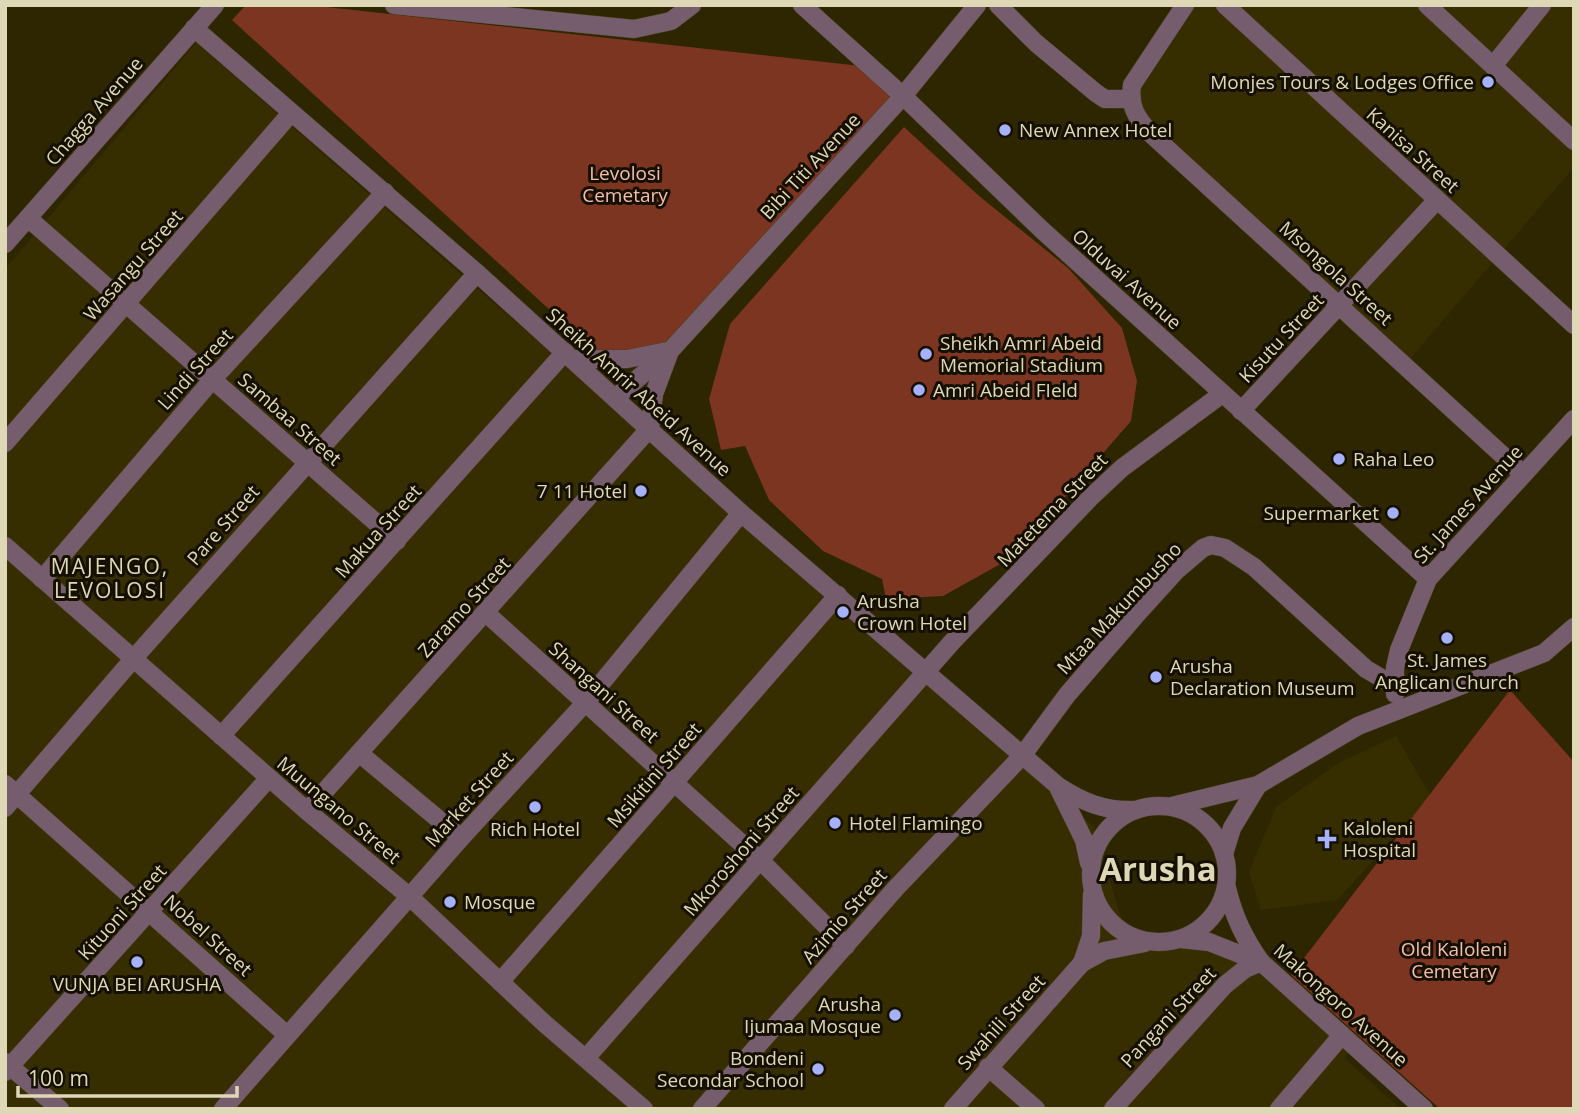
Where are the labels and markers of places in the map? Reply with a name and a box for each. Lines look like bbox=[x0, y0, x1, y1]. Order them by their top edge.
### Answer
place label: Monjes Tours & Lodges Office bbox=[1210, 69, 1474, 95]
marker: Monjes Tours & Lodges Office bbox=[1480, 74, 1496, 90]
place label: New Annex Hotel bbox=[1019, 117, 1172, 143]
marker: New Annex Hotel bbox=[997, 122, 1013, 138]
place label: Sheikh Amri Abeid Memorial Stadium bbox=[940, 330, 1103, 378]
marker: Sheikh Amri Abeid Memorial Stadium bbox=[918, 346, 934, 362]
place label: Amri Abeid FIeld bbox=[933, 377, 1078, 403]
marker: Amri Abeid FIeld bbox=[911, 382, 927, 398]
place label: Raha Leo bbox=[1353, 446, 1434, 472]
marker: Raha Leo bbox=[1331, 451, 1347, 467]
place label: 7 11 Hotel bbox=[537, 478, 627, 504]
marker: 7 11 Hotel bbox=[633, 483, 649, 499]
place label: Supermarket bbox=[1264, 500, 1379, 526]
marker: Supermarket bbox=[1385, 505, 1401, 521]
place label: Arusha Crown Hotel bbox=[857, 588, 967, 636]
marker: Arusha Crown Hotel bbox=[835, 604, 851, 620]
marker: St. James Anglican Church bbox=[1439, 630, 1455, 646]
place label: St. James Anglican Church bbox=[1375, 647, 1519, 695]
place label: Arusha Declaration Museum bbox=[1170, 653, 1355, 701]
marker: Arusha Declaration Museum bbox=[1148, 669, 1164, 685]
marker: Rich Hotel bbox=[527, 799, 543, 815]
place label: Hotel Flamingo bbox=[849, 810, 983, 836]
marker: Hotel Flamingo bbox=[827, 815, 843, 831]
place label: Kaloleni Hospital bbox=[1343, 815, 1416, 863]
place label: Rich Hotel bbox=[490, 816, 580, 842]
marker: Kaloleni Hospital bbox=[1317, 829, 1337, 849]
place label: Mosque bbox=[464, 889, 536, 915]
marker: Mosque bbox=[442, 894, 458, 910]
marker: VUNJA BEI ARUSHA bbox=[129, 954, 145, 970]
place label: VUNJA BEI ARUSHA bbox=[53, 971, 221, 997]
place label: Arusha Ijumaa Mosque bbox=[744, 991, 881, 1039]
marker: Arusha Ijumaa Mosque bbox=[887, 1007, 903, 1023]
place label: Bondeni Secondar School bbox=[657, 1045, 804, 1093]
marker: Bondeni Secondar School bbox=[810, 1061, 826, 1077]

